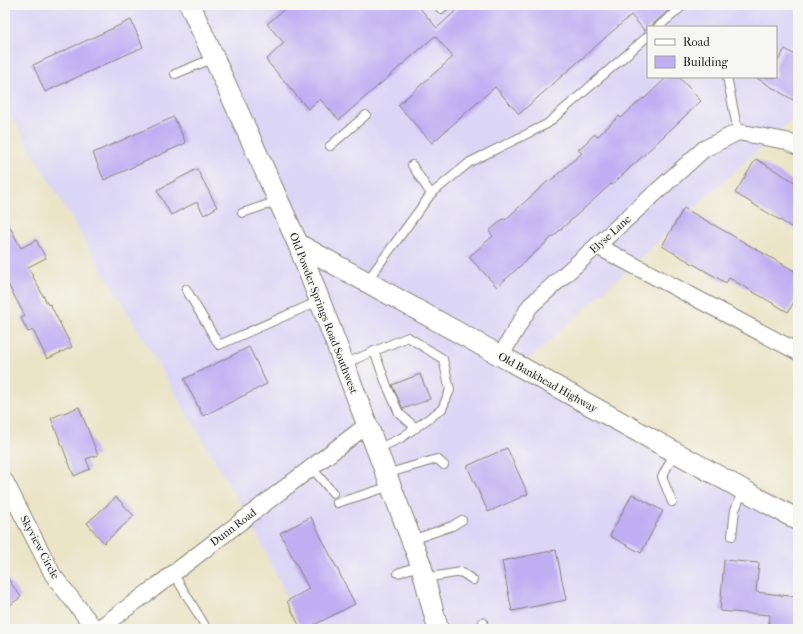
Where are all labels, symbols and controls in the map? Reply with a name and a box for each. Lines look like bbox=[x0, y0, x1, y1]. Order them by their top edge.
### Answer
legend bbox=[647, 26, 777, 78]
text: Road bbox=[683, 35, 710, 49]
text: Building bbox=[683, 55, 728, 69]
street label: Elyse Lane bbox=[587, 212, 634, 256]
street label: Old Powder Springs Road Southwest bbox=[287, 231, 360, 396]
street label: Old Bankhead Highway bbox=[496, 350, 601, 416]
street label: Dunn Road bbox=[208, 505, 260, 549]
street label: Skyview Circle bbox=[17, 513, 62, 582]

